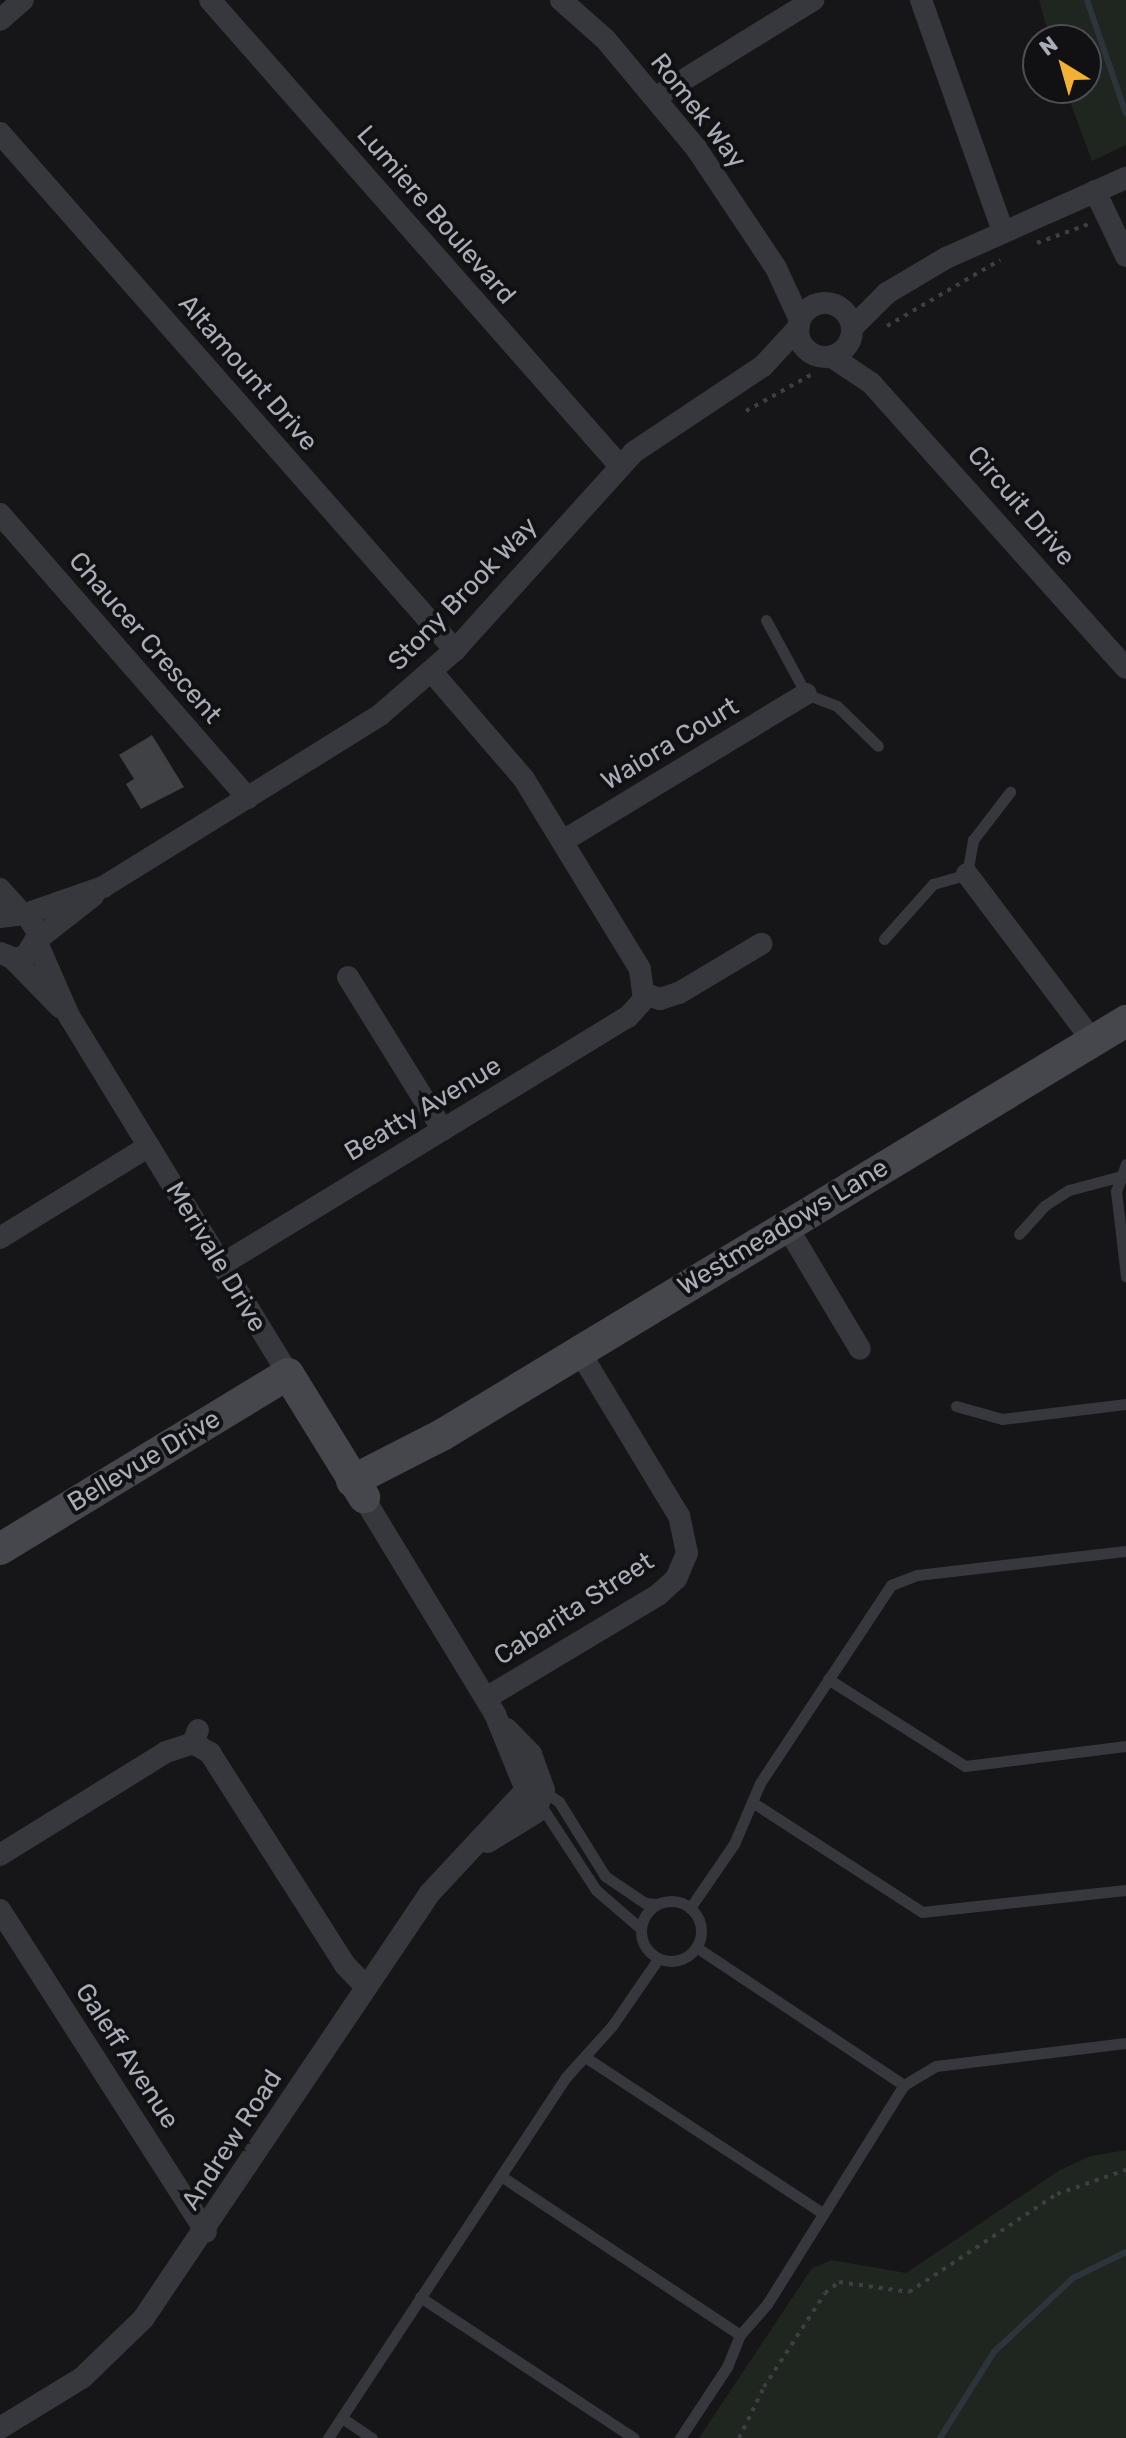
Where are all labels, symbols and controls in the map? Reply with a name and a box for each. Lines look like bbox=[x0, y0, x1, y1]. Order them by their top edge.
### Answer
north arrow bbox=[1022, 24, 1102, 104]
text: N bbox=[1034, 30, 1063, 62]
street label: Romek Way bbox=[643, 47, 753, 175]
street label: Lumiere Boulevard bbox=[350, 119, 522, 311]
street label: Altamount Drive bbox=[172, 289, 324, 457]
street label: Circuit Drive bbox=[960, 440, 1082, 572]
street label: Stony Brook Way bbox=[381, 510, 545, 678]
street label: Chaucer Crescent bbox=[62, 546, 228, 730]
street label: Waiora Court bbox=[596, 691, 744, 797]
street label: Beatty Avenue bbox=[339, 1050, 507, 1168]
street label: Westmeadows Lane bbox=[672, 1152, 894, 1302]
street label: Merivale Drive bbox=[159, 1176, 273, 1338]
street label: Bellevue Drive bbox=[62, 1403, 226, 1519]
street label: Cabarita Street bbox=[488, 1546, 660, 1672]
street label: Galeff Avenue bbox=[68, 1977, 186, 2135]
street label: Andrew Road bbox=[175, 2064, 289, 2216]

